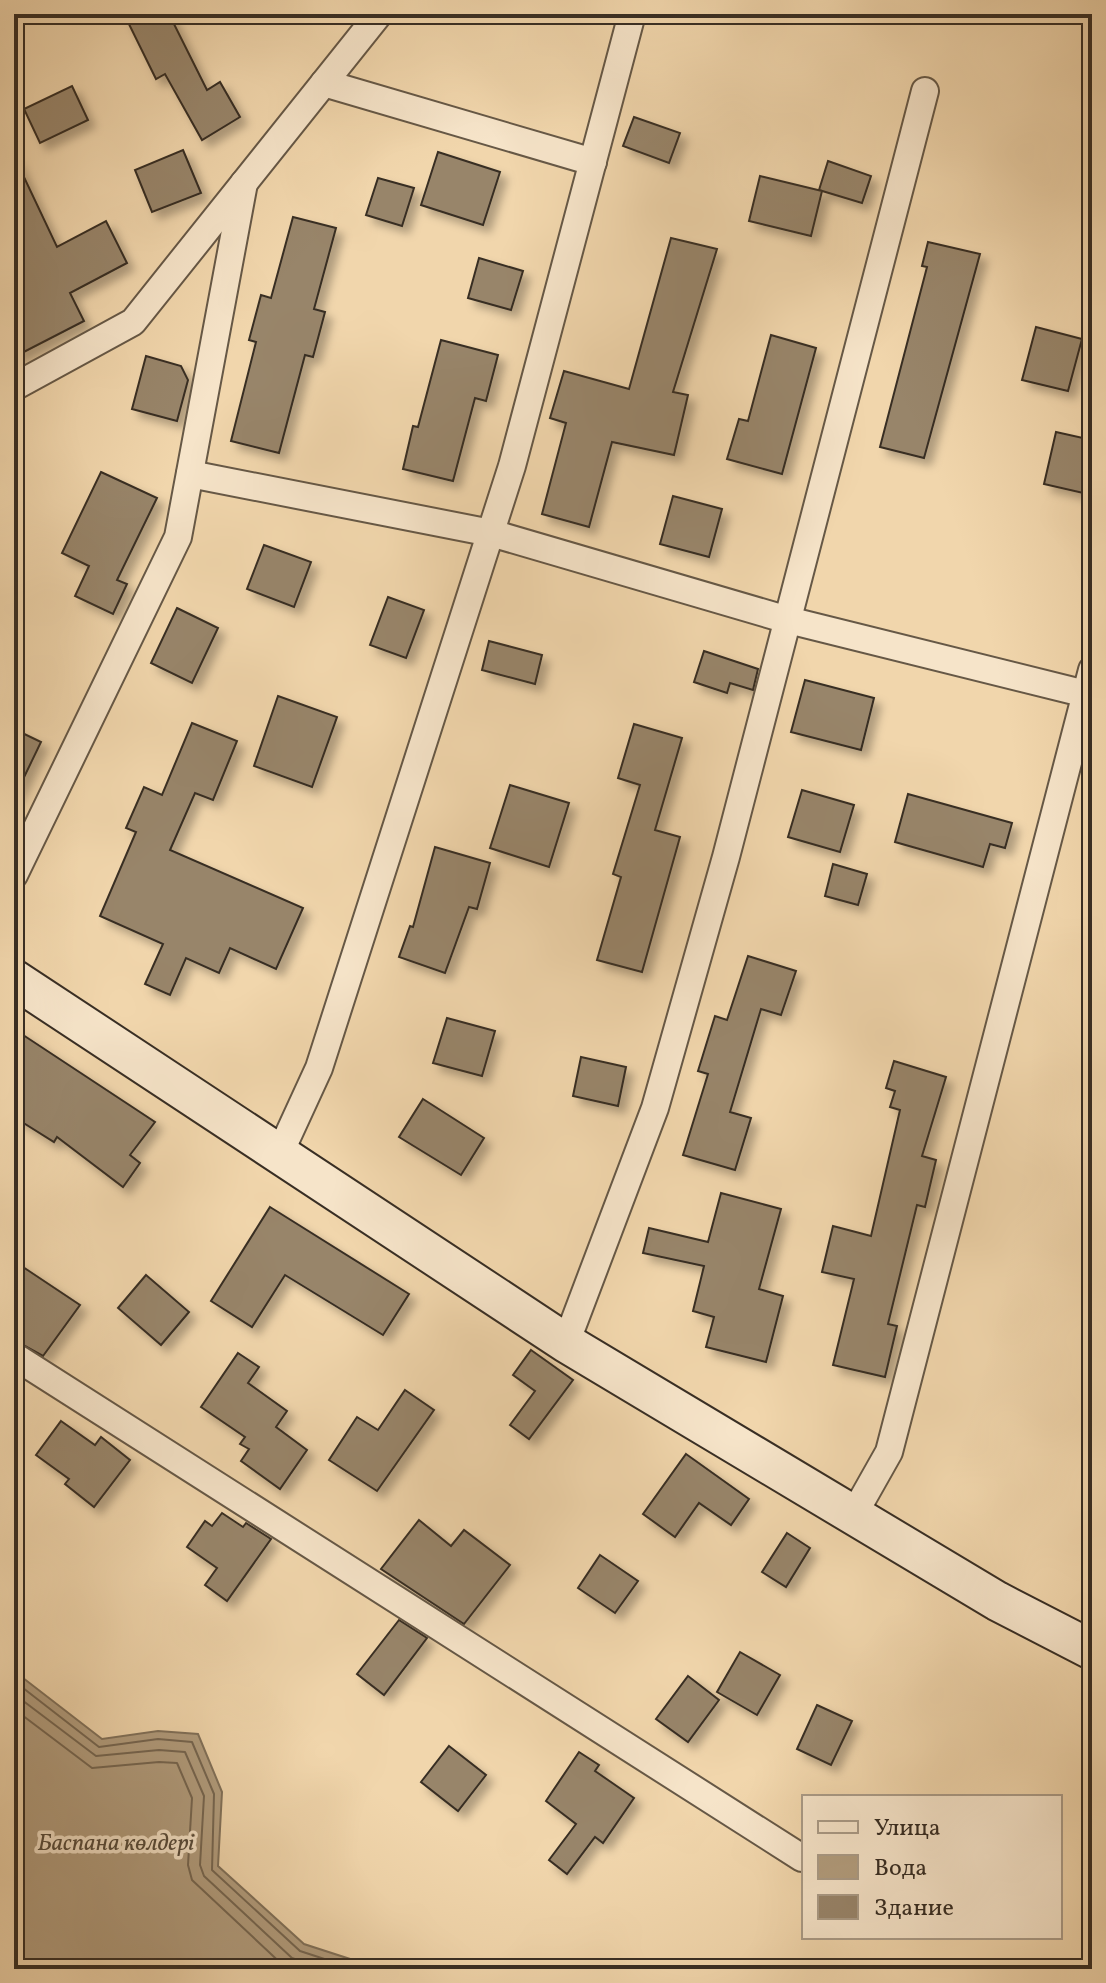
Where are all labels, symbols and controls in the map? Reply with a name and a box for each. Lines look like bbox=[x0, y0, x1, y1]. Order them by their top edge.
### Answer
legend bbox=[802, 1795, 1062, 1939]
text: Улица bbox=[874, 1812, 941, 1846]
water label: Баспана көлдері bbox=[38, 1827, 195, 1861]
text: Вода bbox=[874, 1852, 927, 1886]
text: Здание bbox=[874, 1892, 954, 1926]

